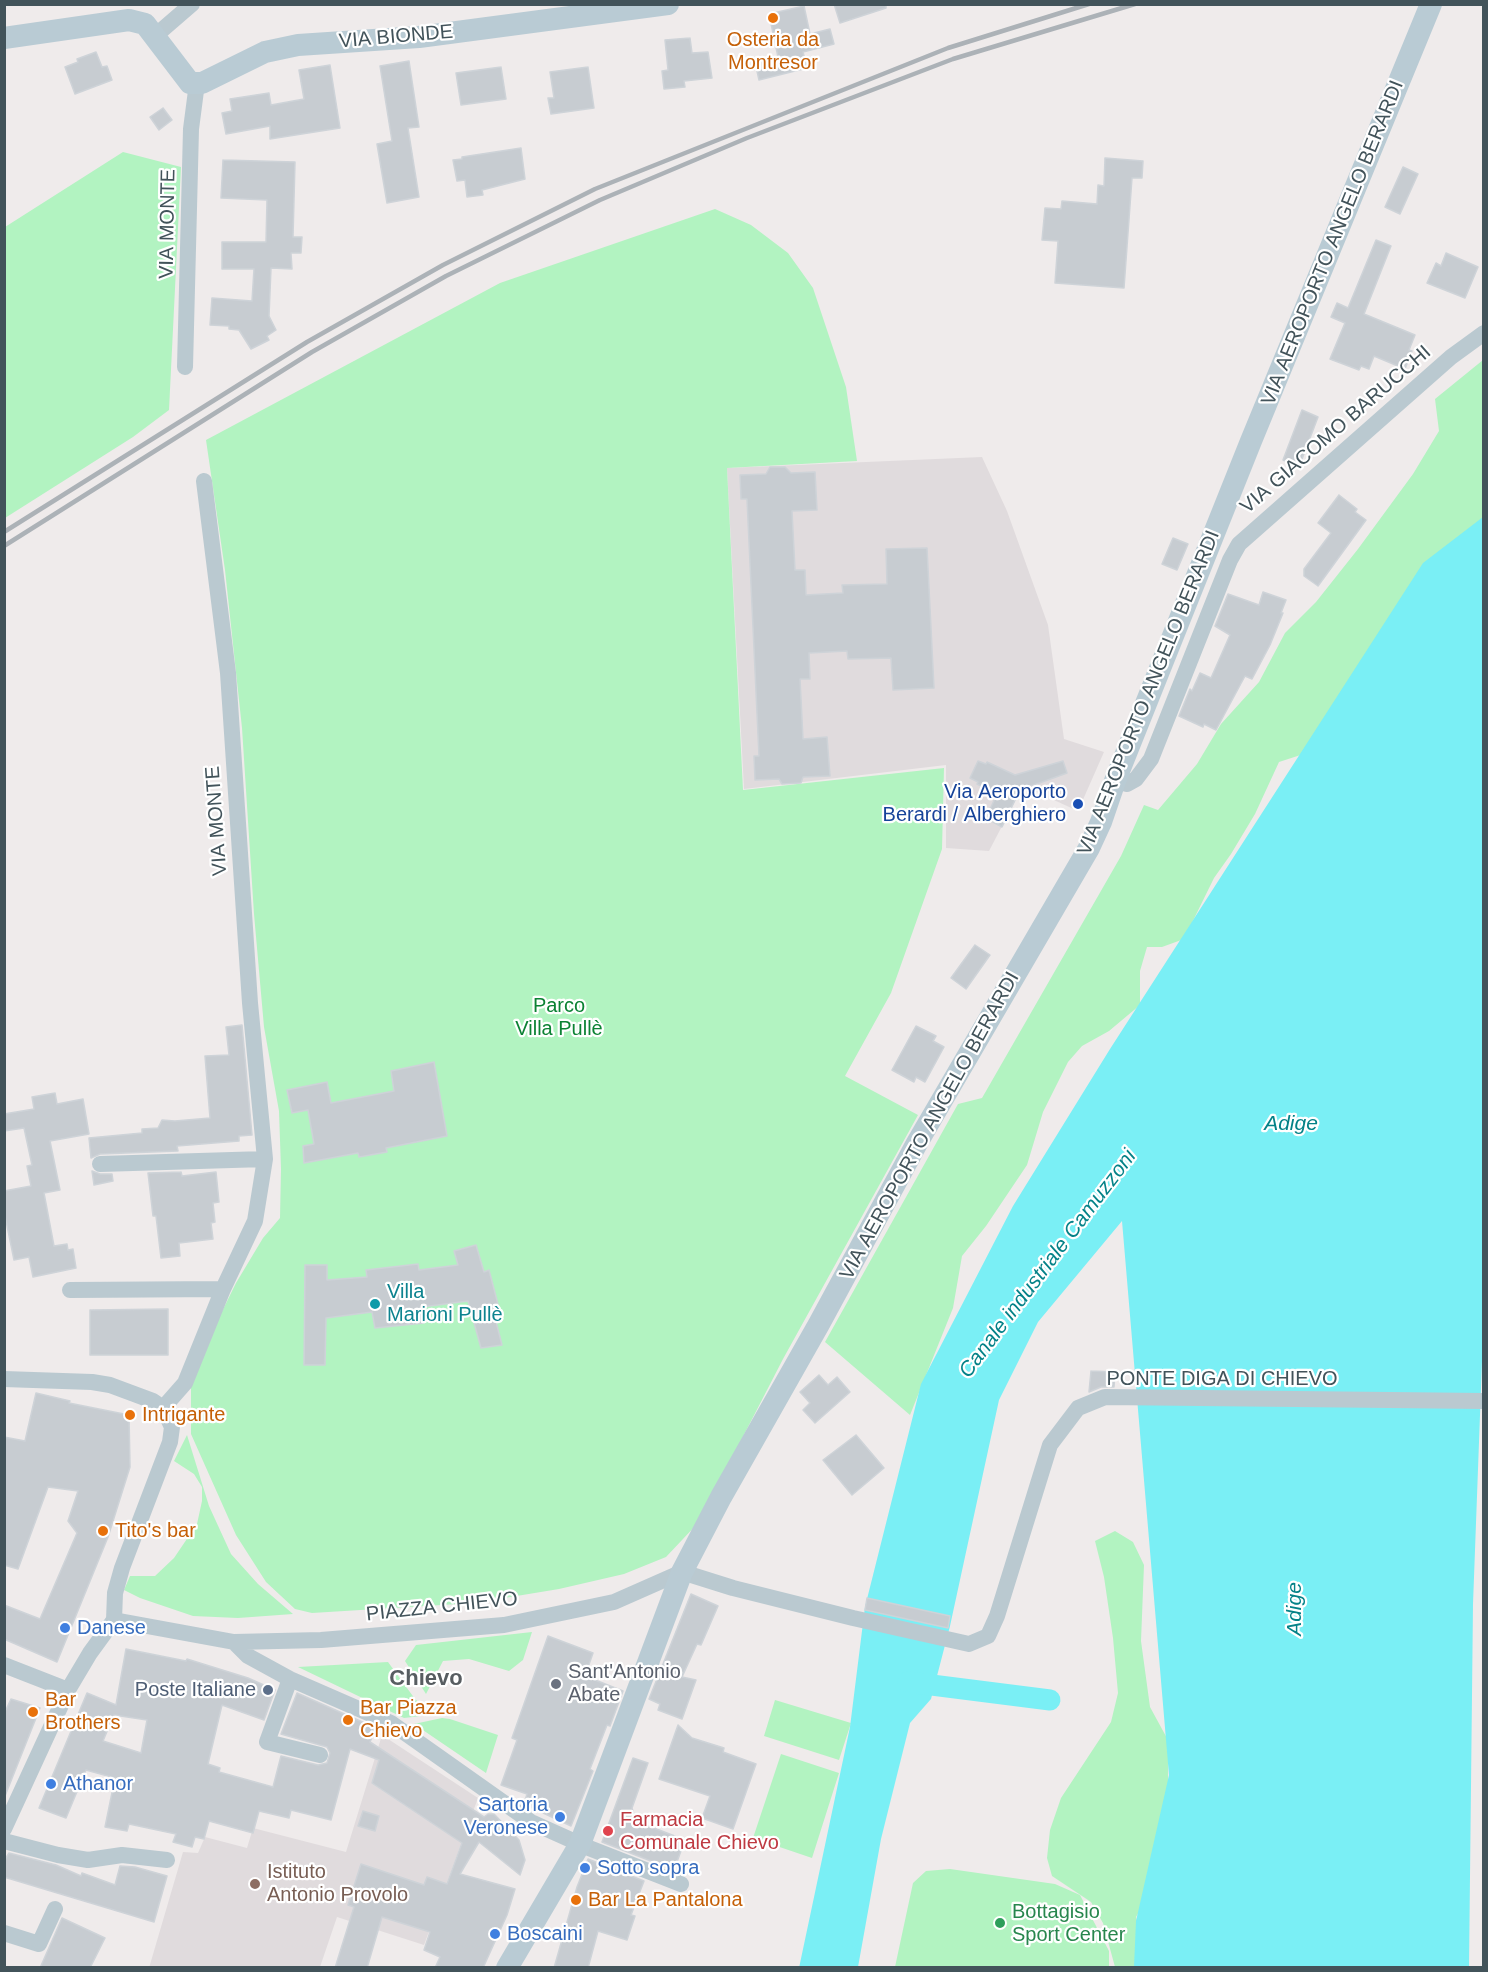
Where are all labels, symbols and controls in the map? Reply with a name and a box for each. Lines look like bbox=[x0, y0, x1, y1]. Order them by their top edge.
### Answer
marker: Osteria da Montresor bbox=[766, 11, 780, 25]
street label: VIA BIONDE bbox=[338, 20, 454, 54]
place label: Osteria da Montresor bbox=[727, 28, 819, 75]
street label: VIA AEROPORTO ANGELO BERARDI bbox=[1257, 77, 1409, 409]
street label: VIA MONTE bbox=[155, 169, 181, 279]
street label: VIA GIACOMO BARUCCHI bbox=[1236, 341, 1436, 519]
street label: VIA AEROPORTO ANGELO BERARDI bbox=[1073, 527, 1225, 859]
street label: VIA MONTE bbox=[201, 765, 233, 877]
place label: Via Aeroporto Berardi / Alberghiero bbox=[883, 780, 1066, 827]
marker: Via Aeroporto Berardi / Alberghiero bbox=[1071, 797, 1085, 811]
street label: VIA AEROPORTO ANGELO BERARDI bbox=[835, 968, 1025, 1284]
park label: Parco Villa Pullè bbox=[515, 994, 603, 1041]
water label: Adige bbox=[1264, 1111, 1318, 1137]
water label: Canale industriale Camuzzoni bbox=[954, 1145, 1142, 1383]
place label: Villa Marioni Pullè bbox=[387, 1280, 503, 1327]
marker: Villa Marioni Pullè bbox=[368, 1297, 382, 1311]
street label: PONTE DIGA DI CHIEVO bbox=[1106, 1367, 1338, 1391]
place label: Intrigante bbox=[142, 1403, 225, 1427]
marker: Intrigante bbox=[123, 1408, 137, 1422]
place label: Tito's bar bbox=[115, 1519, 196, 1543]
marker: Tito's bar bbox=[96, 1524, 110, 1538]
water label: Adige bbox=[1282, 1582, 1308, 1636]
street label: PIAZZA CHIEVO bbox=[365, 1587, 519, 1627]
place label: Danese bbox=[77, 1616, 146, 1640]
marker: Danese bbox=[58, 1621, 72, 1635]
place label: Sant'Antonio Abate bbox=[568, 1660, 681, 1707]
district label: Chievo bbox=[389, 1666, 463, 1692]
marker: Sant'Antonio Abate bbox=[549, 1677, 563, 1691]
place label: Poste Italiane bbox=[135, 1678, 256, 1702]
marker: Poste Italiane bbox=[261, 1683, 275, 1697]
place label: Bar Brothers bbox=[45, 1688, 121, 1735]
place label: Bar Piazza Chievo bbox=[360, 1696, 457, 1743]
marker: Bar Brothers bbox=[26, 1705, 40, 1719]
marker: Bar Piazza Chievo bbox=[341, 1713, 355, 1727]
place label: Athanor bbox=[63, 1772, 133, 1796]
marker: Athanor bbox=[44, 1777, 58, 1791]
place label: Sartoria Veronese bbox=[463, 1793, 548, 1840]
place label: Farmacia Comunale Chievo bbox=[620, 1808, 779, 1855]
marker: Sartoria Veronese bbox=[553, 1810, 567, 1824]
marker: Farmacia Comunale Chievo bbox=[601, 1824, 615, 1838]
place label: Sotto sopra bbox=[597, 1856, 699, 1880]
place label: Istituto Antonio Provolo bbox=[267, 1860, 408, 1907]
marker: Sotto sopra bbox=[578, 1861, 592, 1875]
marker: Istituto Antonio Provolo bbox=[248, 1877, 262, 1891]
place label: Bar La Pantalona bbox=[588, 1888, 743, 1912]
marker: Bar La Pantalona bbox=[569, 1893, 583, 1907]
place label: Bottagisio Sport Center bbox=[1012, 1900, 1125, 1947]
marker: Bottagisio Sport Center bbox=[993, 1916, 1007, 1930]
place label: Boscaini bbox=[507, 1922, 583, 1946]
marker: Boscaini bbox=[488, 1927, 502, 1941]

